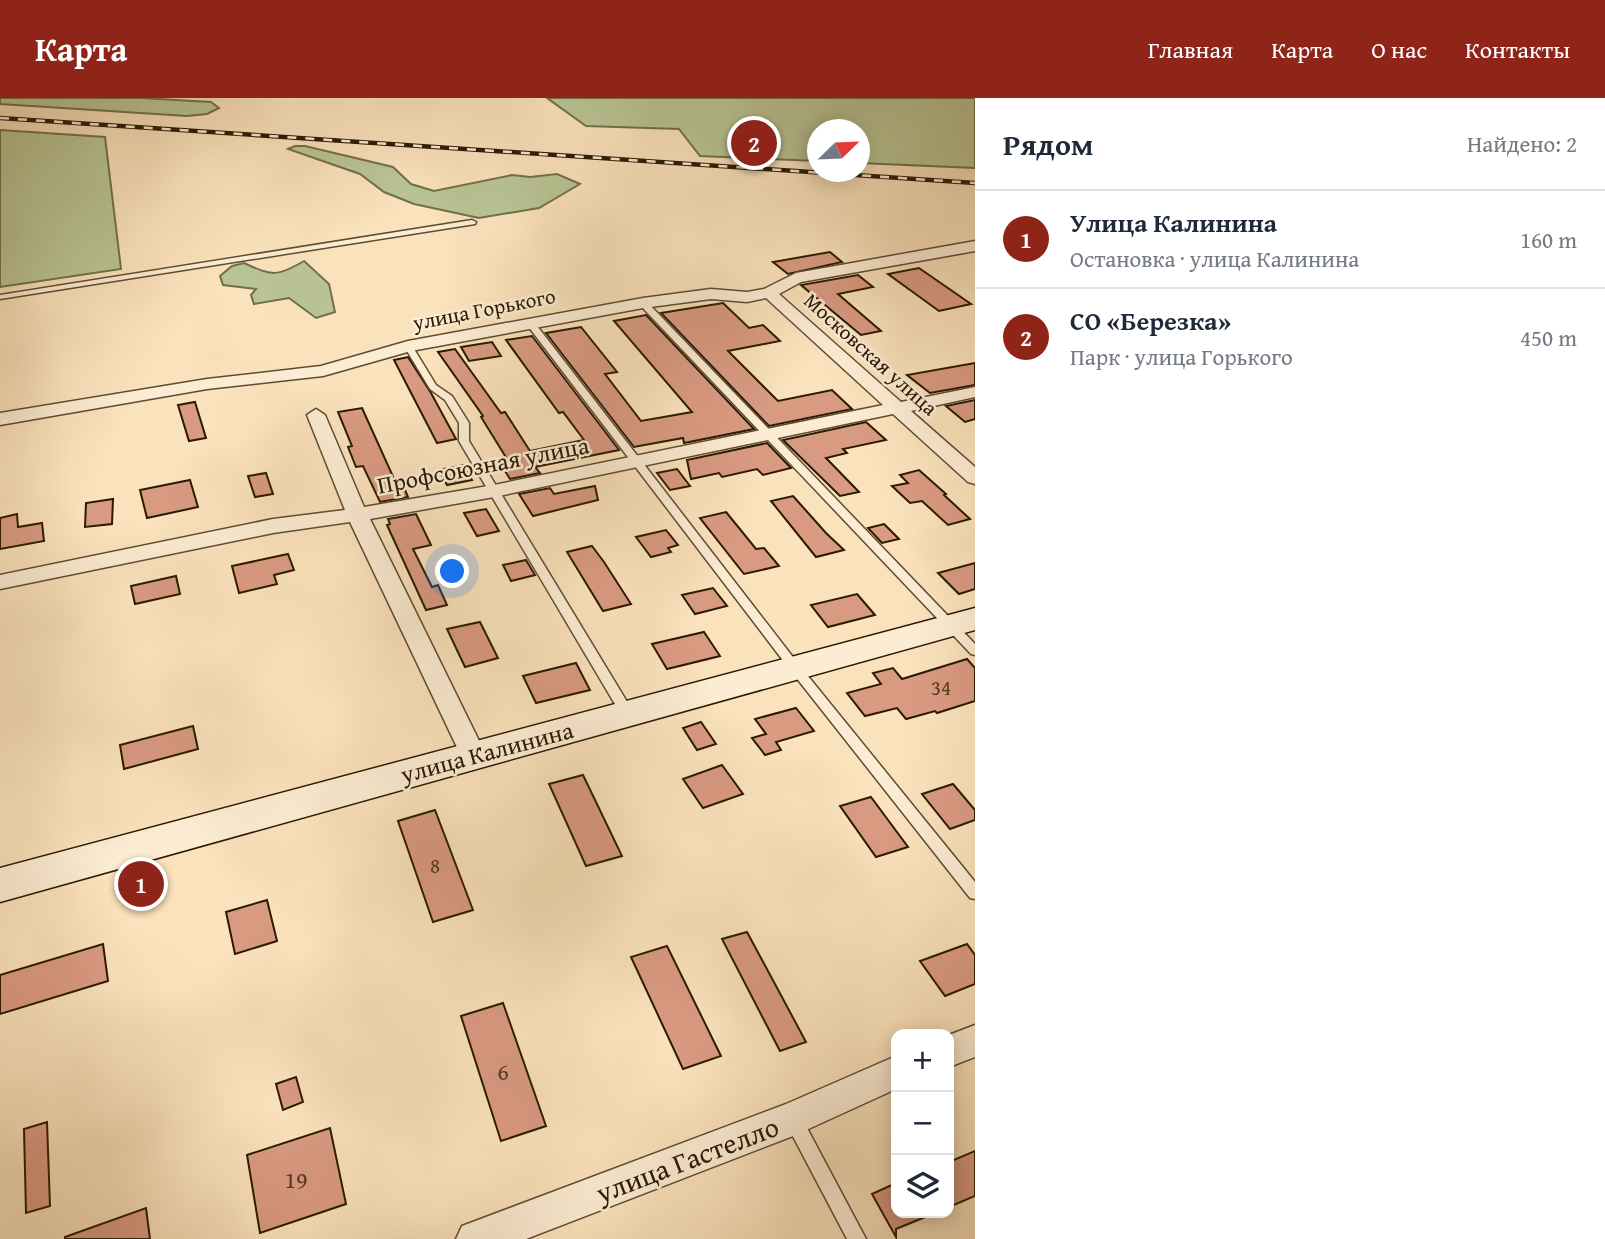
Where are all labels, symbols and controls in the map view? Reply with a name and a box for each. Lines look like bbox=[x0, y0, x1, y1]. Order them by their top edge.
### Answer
text: Карта bbox=[35, 25, 127, 73]
text: Главная bbox=[1148, 32, 1233, 67]
text: Карта bbox=[1271, 32, 1333, 67]
text: О нас bbox=[1371, 32, 1427, 67]
text: Контакты bbox=[1465, 32, 1570, 67]
pin: 2 bbox=[731, 117, 777, 169]
north arrow bbox=[807, 119, 870, 182]
text: Рядом bbox=[1003, 122, 1094, 166]
text: Найдено: 2 bbox=[1467, 127, 1577, 160]
text: Улица Калинина bbox=[1070, 203, 1277, 242]
text: 1 bbox=[1020, 223, 1032, 256]
text: 160 m bbox=[1520, 223, 1577, 256]
text: Остановка · улица Калинина bbox=[1070, 242, 1359, 275]
street label: улица Горького bbox=[409, 280, 558, 338]
street label: Московская улица bbox=[797, 285, 945, 423]
text: СО «Березка» bbox=[1070, 301, 1231, 340]
text: 2 bbox=[1020, 321, 1032, 354]
text: 450 m bbox=[1520, 321, 1577, 354]
text: Парк · улица Горького bbox=[1070, 340, 1293, 373]
street label: Профсоюзная улица bbox=[374, 427, 592, 503]
your location bbox=[435, 554, 469, 588]
house number: 34 bbox=[931, 672, 951, 703]
street label: улица Калинина bbox=[396, 712, 578, 792]
house number: 8 bbox=[430, 850, 440, 881]
pin: 1 bbox=[118, 858, 164, 910]
map controls bbox=[891, 1029, 954, 1218]
button: + bbox=[891, 1029, 954, 1092]
house number: 6 bbox=[497, 1054, 509, 1089]
button: − bbox=[891, 1092, 954, 1155]
street label: улица Гастелло bbox=[589, 1105, 784, 1213]
button: layers bbox=[891, 1155, 954, 1218]
house number: 19 bbox=[284, 1162, 308, 1197]

